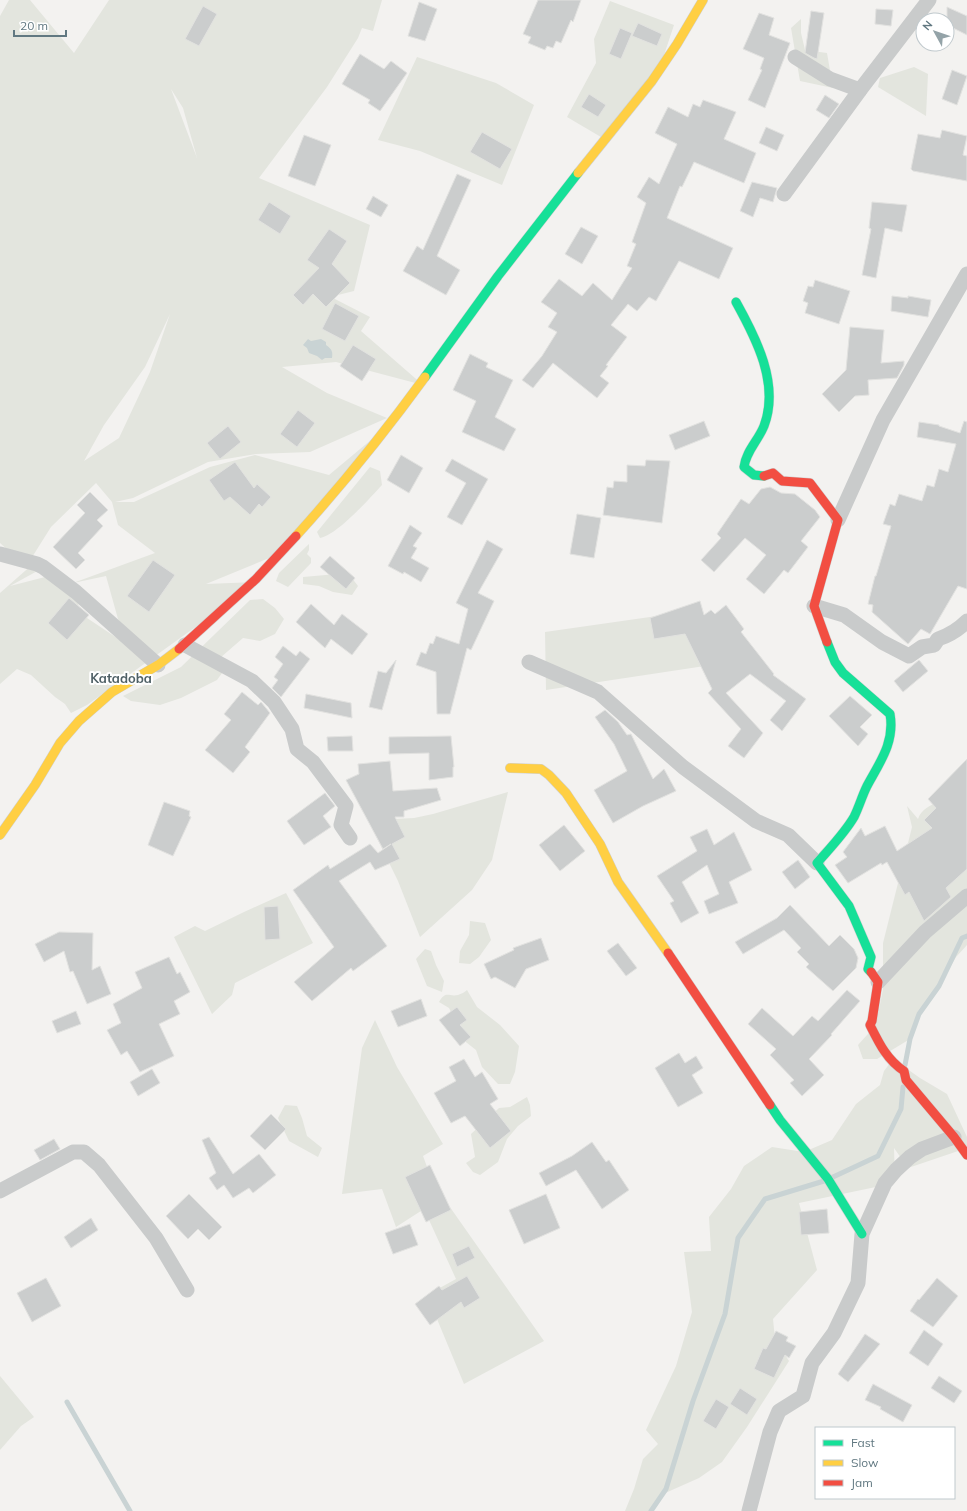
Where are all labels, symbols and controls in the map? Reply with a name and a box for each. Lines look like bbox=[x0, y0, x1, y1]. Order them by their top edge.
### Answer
scale bar bbox=[14, 12, 66, 38]
north arrow bbox=[915, 12, 955, 52]
text: 20 m bbox=[20, 18, 48, 33]
text: N bbox=[919, 18, 935, 33]
district label: Katadoba bbox=[90, 670, 152, 686]
legend bbox=[815, 1427, 955, 1499]
text: Fast bbox=[851, 1435, 875, 1450]
text: Slow bbox=[851, 1455, 879, 1470]
text: Jam bbox=[851, 1475, 873, 1490]

